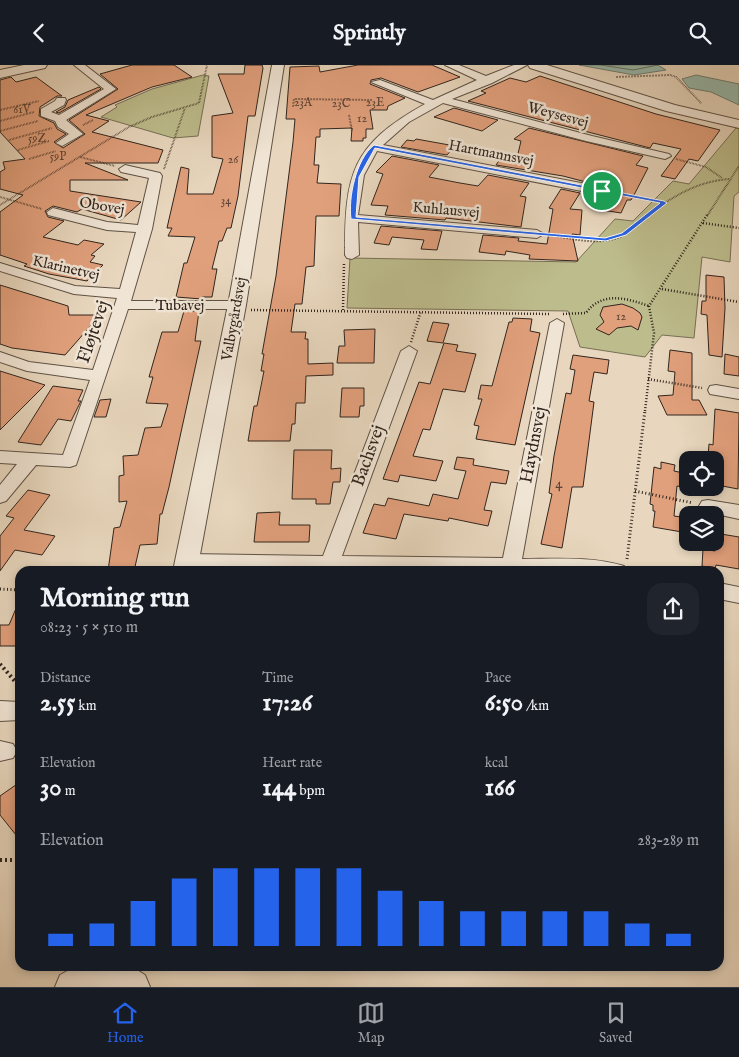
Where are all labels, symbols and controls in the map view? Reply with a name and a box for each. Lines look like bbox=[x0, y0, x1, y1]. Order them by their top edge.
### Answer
icon: back bbox=[25, 19, 53, 47]
text: Sprintly bbox=[333, 19, 406, 47]
icon: search bbox=[686, 19, 714, 47]
house number: 23A bbox=[294, 95, 313, 110]
house number: 23E bbox=[366, 95, 384, 110]
house number: 23C bbox=[332, 96, 351, 111]
street label: Weysesvej bbox=[525, 98, 591, 132]
house number: 61V bbox=[13, 102, 32, 117]
house number: 12 bbox=[357, 111, 367, 126]
house number: 59Z bbox=[28, 131, 47, 146]
street label: Hartmannsvej bbox=[447, 135, 535, 171]
house number: 59P bbox=[50, 149, 66, 164]
house number: 26 bbox=[228, 152, 239, 167]
pin bbox=[581, 170, 623, 212]
icon: arrive bbox=[588, 177, 616, 205]
street label: Obovej bbox=[78, 193, 126, 219]
house number: 34 bbox=[221, 193, 231, 208]
street label: Kuhlausvej bbox=[412, 198, 480, 222]
street label: Klarinetvej bbox=[31, 251, 101, 285]
street label: Valbygårdsvej bbox=[217, 276, 251, 363]
street label: Tubavej bbox=[156, 296, 204, 315]
street label: Fløjtevej bbox=[73, 298, 115, 366]
house number: 12 bbox=[616, 309, 626, 324]
street label: Haydnsvej bbox=[515, 405, 553, 485]
street label: Bachsvej bbox=[347, 422, 391, 490]
map controls bbox=[679, 451, 724, 551]
button: locate bbox=[679, 451, 724, 496]
house number: 4 bbox=[555, 474, 563, 493]
button: layers bbox=[679, 506, 724, 551]
text: Morning run bbox=[40, 581, 190, 616]
button: share bbox=[647, 583, 699, 635]
text: 08:23 · 5 × 510 m bbox=[40, 618, 138, 638]
text: Distance bbox=[40, 669, 91, 687]
text: Time bbox=[262, 669, 293, 687]
text: Pace bbox=[485, 669, 511, 687]
text: 2.55 bbox=[40, 687, 75, 719]
text: 17:26 bbox=[262, 687, 312, 719]
text: 6:50 bbox=[485, 687, 523, 719]
text: km bbox=[75, 697, 97, 715]
text: /km bbox=[523, 697, 549, 715]
text: Elevation bbox=[40, 754, 96, 772]
text: Heart rate bbox=[262, 754, 322, 772]
text: kcal bbox=[485, 754, 508, 772]
text: 30 bbox=[40, 772, 62, 804]
text: 144 bbox=[262, 772, 296, 804]
text: 166 bbox=[485, 772, 515, 804]
text: m bbox=[62, 782, 76, 800]
text: bpm bbox=[296, 782, 325, 800]
text: Elevation bbox=[40, 831, 103, 851]
text: 283–289 m bbox=[637, 831, 699, 851]
tab: Home bbox=[107, 999, 143, 1047]
tab: Map bbox=[357, 999, 385, 1047]
tab: Saved bbox=[599, 999, 632, 1047]

